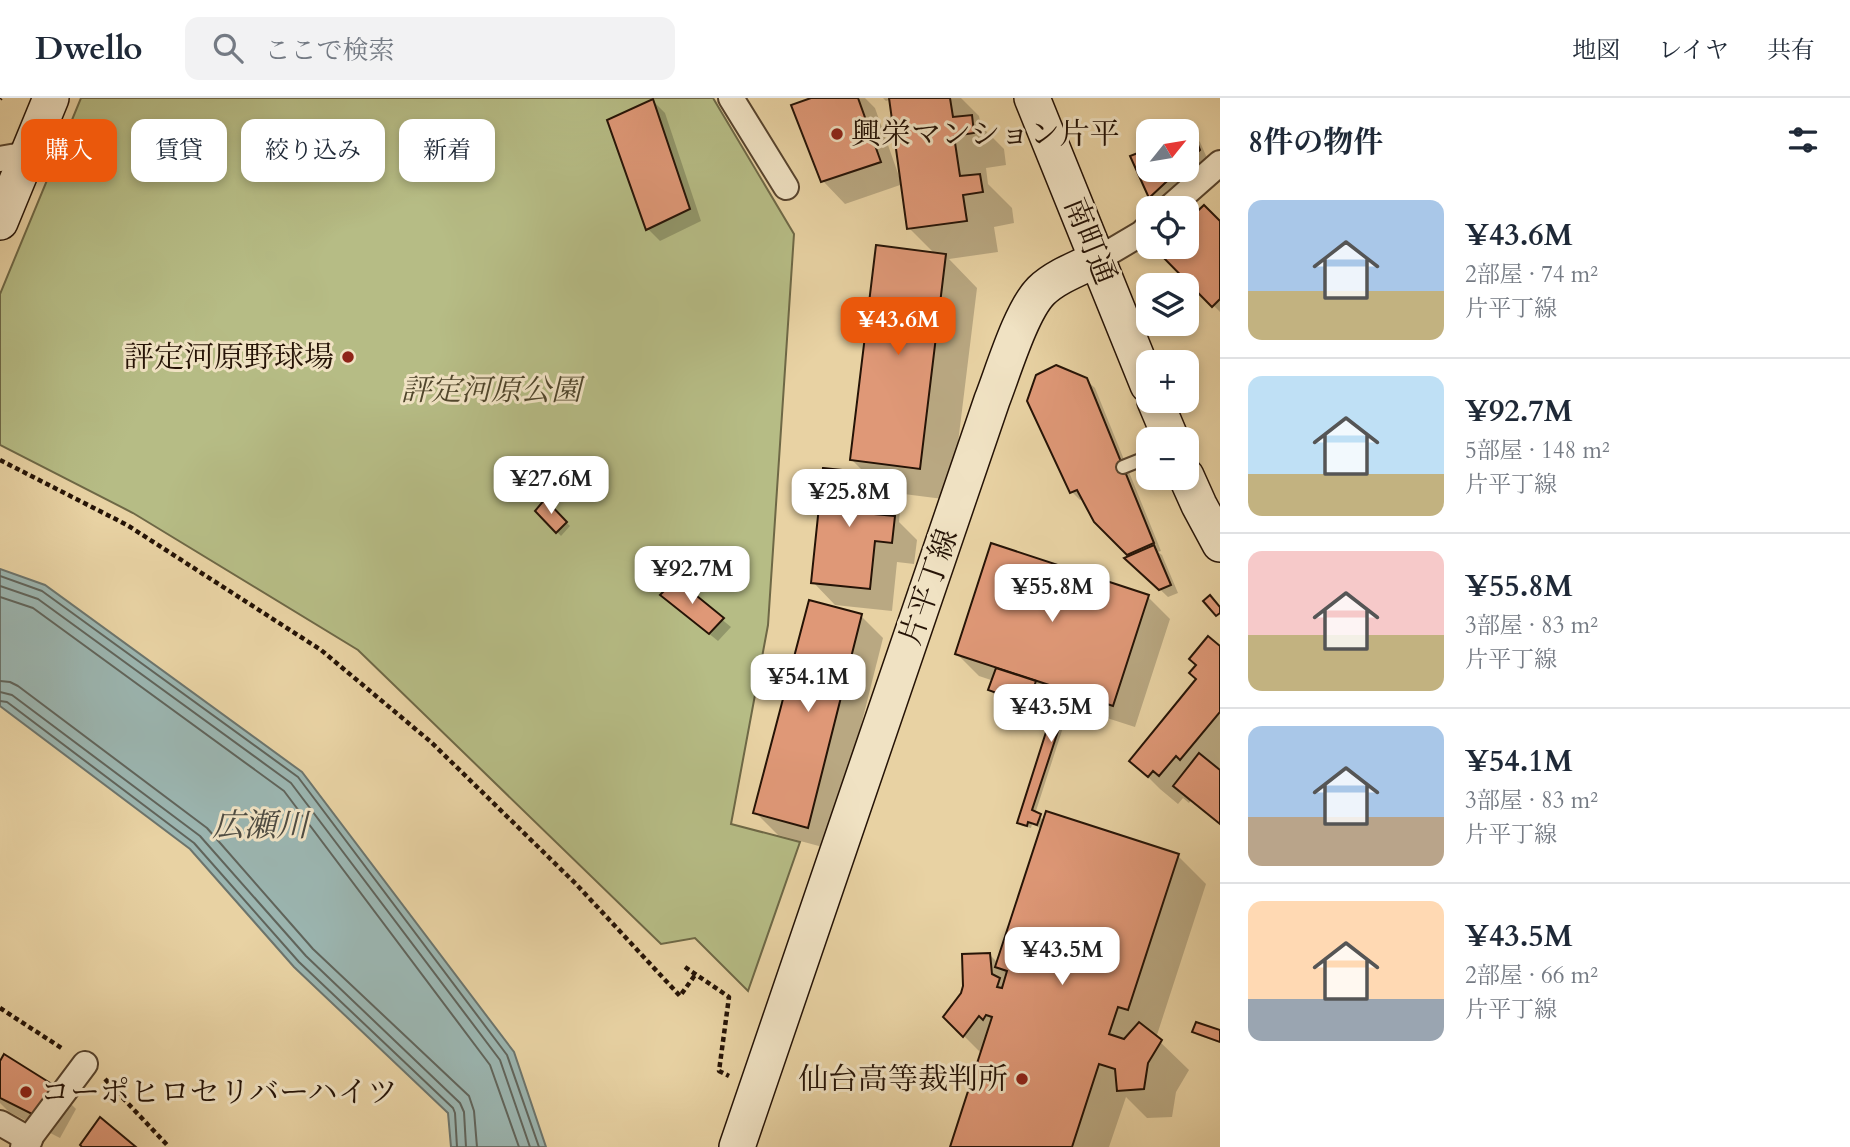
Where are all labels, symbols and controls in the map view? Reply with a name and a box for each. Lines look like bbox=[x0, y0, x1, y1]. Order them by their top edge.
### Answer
search box bbox=[185, 17, 675, 80]
text: Dwello bbox=[35, 26, 143, 71]
icon: search bbox=[209, 29, 247, 67]
text: ここで検索 bbox=[265, 33, 395, 68]
text: 地図 bbox=[1572, 34, 1620, 67]
text: レイヤ bbox=[1658, 34, 1729, 67]
text: 共有 bbox=[1767, 34, 1815, 67]
place label: 興栄マンション片平 bbox=[851, 114, 1120, 155]
chip: 購入 bbox=[21, 119, 117, 182]
chip: 賃貸 bbox=[131, 119, 227, 182]
chip: 絞り込み bbox=[241, 119, 385, 182]
chip: 新着 bbox=[399, 119, 495, 182]
north arrow bbox=[1136, 119, 1199, 182]
map controls bbox=[1136, 119, 1199, 490]
icon: filters bbox=[1784, 121, 1822, 159]
text: 8件の物件 bbox=[1248, 122, 1383, 163]
marker: 興栄マンション片平 bbox=[829, 126, 845, 142]
street label: 南町通 bbox=[1054, 192, 1126, 290]
button: locate bbox=[1136, 196, 1199, 259]
text: ¥43.6M bbox=[1465, 215, 1573, 256]
icon: home bbox=[1304, 228, 1388, 312]
text: 2部屋 · 74 m² bbox=[1465, 259, 1598, 290]
button: layers bbox=[1136, 273, 1199, 336]
text: 片平丁線 bbox=[1465, 293, 1557, 324]
pin: ¥43.6M bbox=[841, 298, 955, 357]
text: ¥43.6M bbox=[857, 304, 939, 335]
place label: 評定河原野球場 bbox=[124, 337, 334, 378]
marker: 評定河原野球場 bbox=[340, 349, 356, 365]
button: + bbox=[1136, 350, 1199, 413]
park label: 評定河原公園 bbox=[401, 370, 586, 411]
text: ¥92.7M bbox=[1465, 391, 1573, 432]
icon: home bbox=[1304, 404, 1388, 488]
button: − bbox=[1136, 427, 1199, 490]
text: 5部屋 · 148 m² bbox=[1465, 435, 1610, 466]
pin: ¥27.6M bbox=[494, 456, 608, 516]
text: ¥27.6M bbox=[510, 463, 592, 494]
text: 片平丁線 bbox=[1465, 469, 1557, 500]
pin: ¥25.8M bbox=[792, 470, 906, 529]
text: ¥25.8M bbox=[808, 476, 890, 507]
street label: 片平丁線 bbox=[890, 524, 968, 650]
pin: ¥92.7M bbox=[635, 546, 749, 606]
text: ¥92.7M bbox=[651, 553, 733, 584]
pin: ¥55.8M bbox=[995, 564, 1109, 624]
text: ¥55.8M bbox=[1465, 566, 1573, 607]
text: ¥55.8M bbox=[1011, 571, 1093, 602]
icon: home bbox=[1304, 579, 1388, 663]
text: 3部屋 · 83 m² bbox=[1465, 610, 1598, 641]
text: 片平丁線 bbox=[1465, 644, 1557, 675]
pin: ¥54.1M bbox=[751, 654, 865, 714]
text: ¥54.1M bbox=[767, 661, 849, 692]
pin: ¥43.5M bbox=[994, 684, 1108, 744]
text: ¥43.5M bbox=[1010, 691, 1092, 722]
text: ¥54.1M bbox=[1465, 741, 1573, 782]
icon: home bbox=[1304, 754, 1388, 838]
text: 3部屋 · 83 m² bbox=[1465, 785, 1598, 816]
water label: 広瀬川 bbox=[212, 804, 311, 848]
text: 片平丁線 bbox=[1465, 819, 1557, 850]
text: ¥43.5M bbox=[1465, 916, 1573, 957]
pin: ¥43.5M bbox=[1005, 928, 1119, 987]
icon: home bbox=[1304, 929, 1388, 1013]
text: ¥43.5M bbox=[1021, 934, 1103, 965]
text: 2部屋 · 66 m² bbox=[1465, 960, 1598, 991]
text: 片平丁線 bbox=[1465, 994, 1557, 1025]
place label: 仙台高等裁判所 bbox=[798, 1059, 1008, 1100]
marker: 仙台高等裁判所 bbox=[1014, 1071, 1030, 1087]
place label: コーポヒロセリバーハイツ bbox=[40, 1072, 398, 1113]
marker: コーポヒロセリバーハイツ bbox=[18, 1084, 34, 1100]

